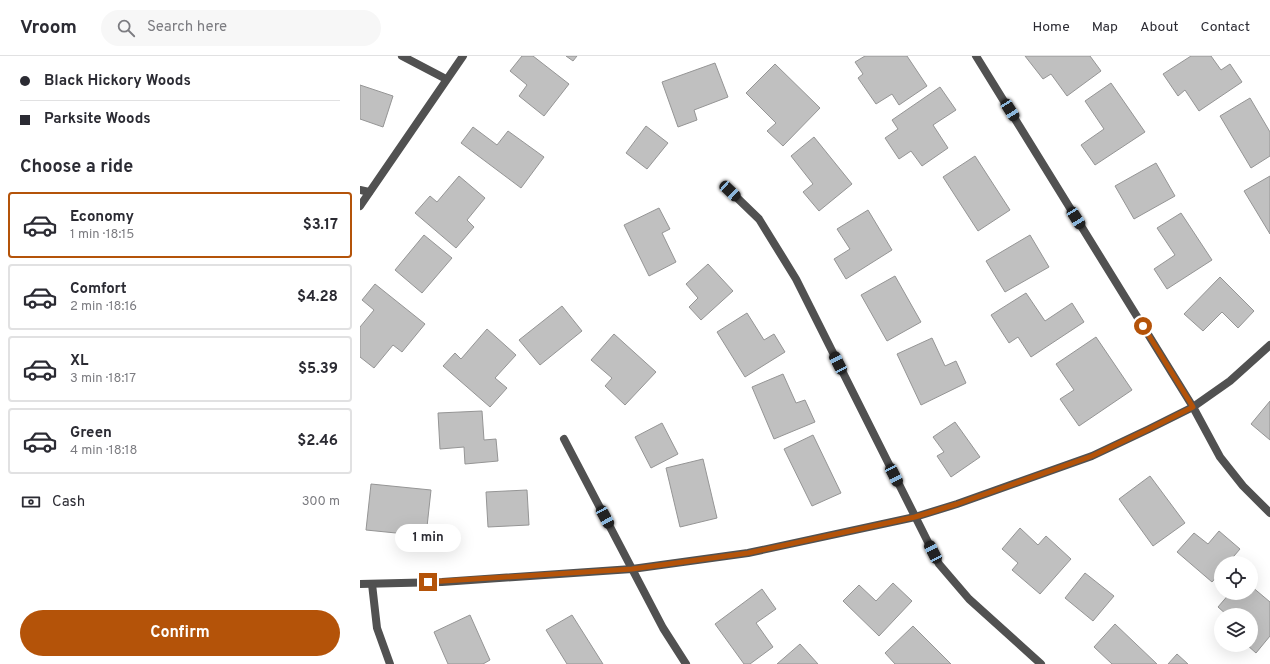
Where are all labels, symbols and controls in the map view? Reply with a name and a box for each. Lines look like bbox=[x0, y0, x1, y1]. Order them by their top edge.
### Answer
search box bbox=[101, 10, 381, 46]
text: Vroom bbox=[20, 16, 77, 40]
icon: search bbox=[115, 17, 137, 39]
text: Search here bbox=[147, 18, 227, 37]
text: Home bbox=[1033, 19, 1070, 36]
text: Map bbox=[1092, 19, 1118, 36]
text: About bbox=[1140, 19, 1179, 36]
text: Contact bbox=[1201, 19, 1250, 36]
text: Black Hickory Woods bbox=[44, 72, 191, 91]
car bbox=[999, 97, 1021, 123]
text: Parksite Woods bbox=[44, 110, 151, 129]
text: Choose a ride bbox=[20, 156, 133, 179]
car bbox=[717, 178, 743, 204]
car bbox=[1065, 205, 1087, 231]
icon: car bbox=[22, 207, 58, 243]
text: Economy bbox=[70, 208, 134, 227]
text: $3.17 bbox=[303, 216, 338, 235]
text: 1 min · 18:15 bbox=[70, 227, 134, 243]
icon: car bbox=[22, 279, 58, 315]
text: Comfort bbox=[70, 280, 127, 299]
text: $4.28 bbox=[297, 288, 338, 307]
text: 2 min · 18:16 bbox=[70, 299, 137, 315]
route start bbox=[1134, 317, 1152, 335]
car bbox=[827, 350, 849, 376]
icon: car bbox=[22, 351, 58, 387]
text: XL bbox=[70, 352, 88, 371]
text: $5.39 bbox=[298, 360, 338, 379]
text: 3 min · 18:17 bbox=[70, 371, 136, 387]
icon: car bbox=[22, 423, 58, 459]
text: Green bbox=[70, 424, 112, 443]
text: $2.46 bbox=[297, 432, 338, 451]
text: 4 min · 18:18 bbox=[70, 443, 137, 459]
car bbox=[883, 462, 905, 488]
icon: cash bbox=[20, 491, 42, 513]
text: Cash bbox=[52, 493, 85, 512]
text: 300 m bbox=[302, 494, 340, 510]
car bbox=[594, 504, 616, 530]
callout: 1 min bbox=[395, 524, 461, 552]
text: 1 min bbox=[412, 530, 444, 546]
car bbox=[922, 539, 944, 565]
map controls bbox=[1214, 556, 1258, 652]
button: locate bbox=[1214, 556, 1258, 600]
route end bbox=[419, 573, 437, 591]
button: layers bbox=[1214, 608, 1258, 652]
button: Confirm bbox=[20, 610, 340, 656]

